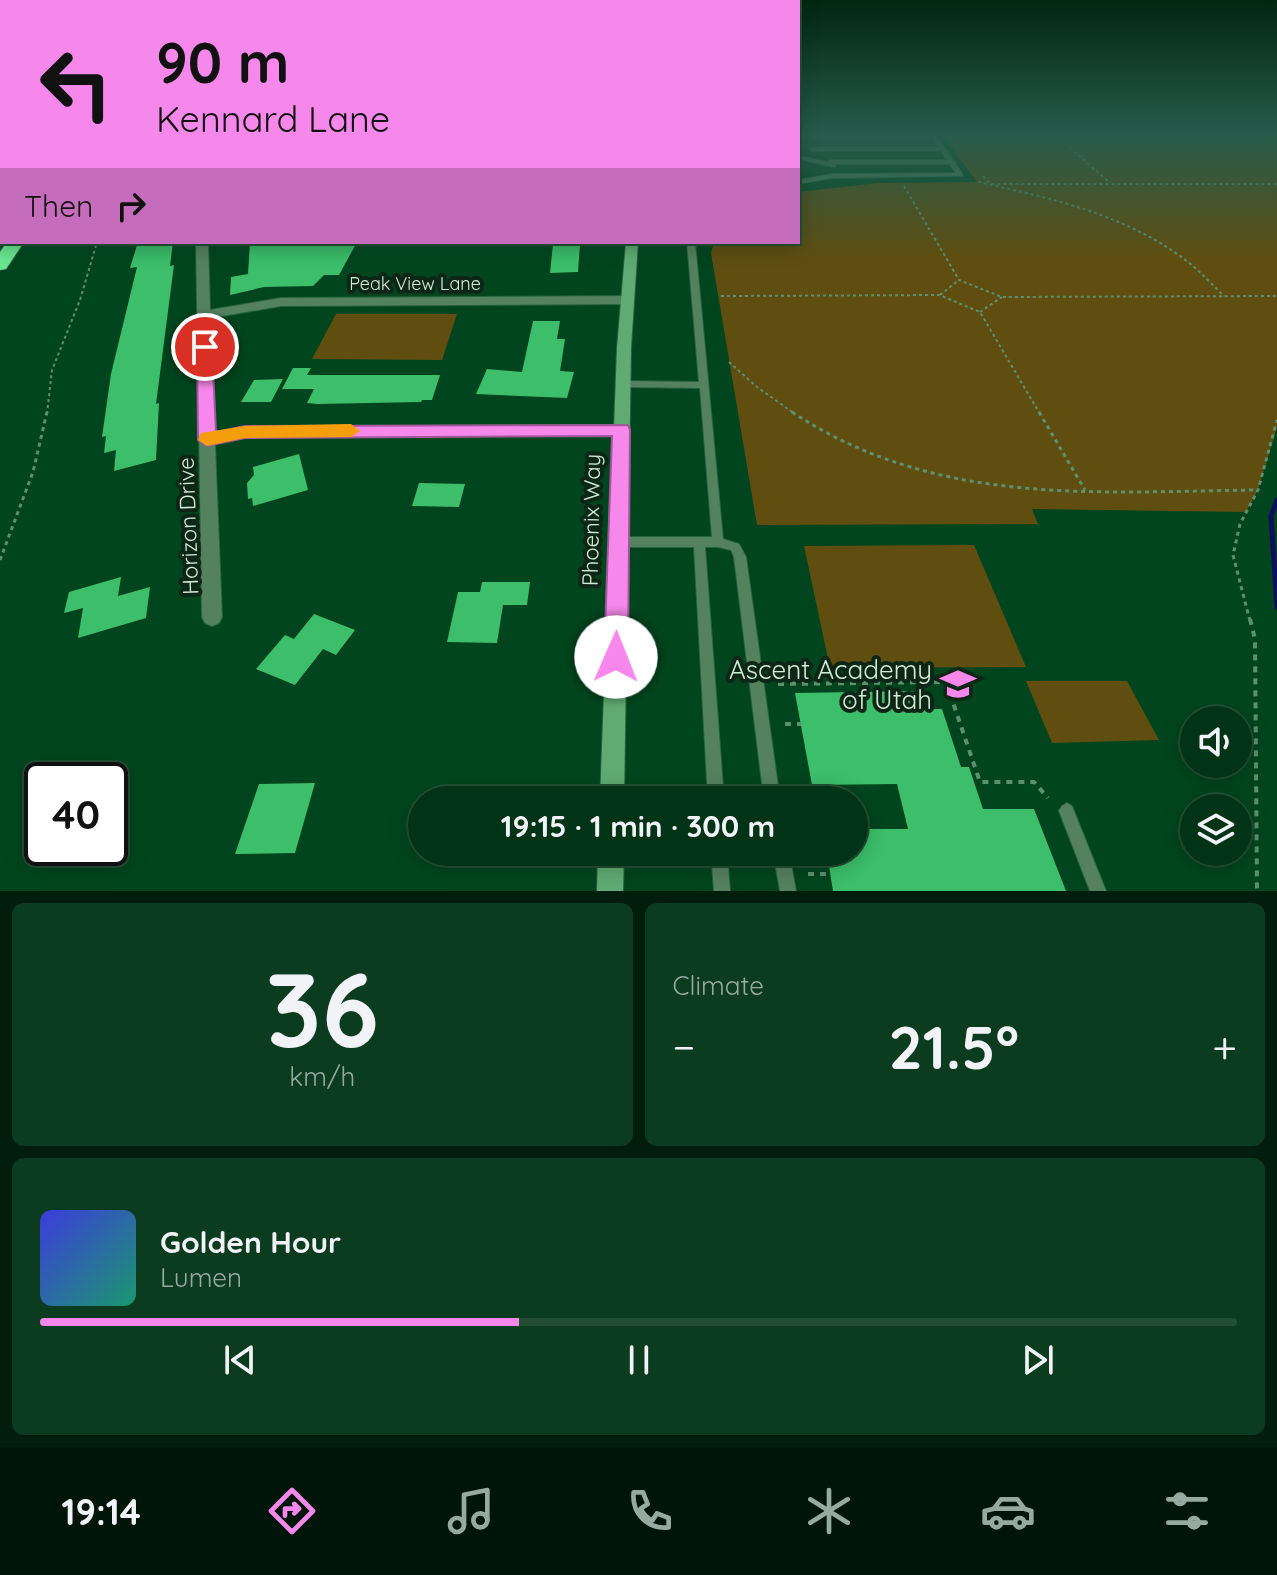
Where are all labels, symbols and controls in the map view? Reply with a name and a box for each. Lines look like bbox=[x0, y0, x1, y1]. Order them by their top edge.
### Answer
text: 90 m bbox=[156, 27, 290, 97]
icon: left bbox=[24, 32, 128, 136]
text: Kennard Lane bbox=[156, 96, 390, 141]
icon: right bbox=[109, 184, 153, 228]
text: Then bbox=[24, 187, 93, 225]
street label: Peak View Lane bbox=[349, 272, 481, 295]
pin bbox=[171, 313, 239, 381]
icon: arrive bbox=[183, 325, 227, 369]
street label: Phoenix Way bbox=[576, 454, 606, 586]
street label: Horizon Drive bbox=[172, 457, 204, 595]
position arrow bbox=[574, 615, 658, 699]
place label: Ascent Academy of Utah bbox=[729, 653, 932, 716]
school or university icon: Ascent Academy of Utah bbox=[939, 665, 977, 703]
map controls bbox=[1180, 706, 1252, 866]
button: sound bbox=[1180, 706, 1252, 778]
speed limit sign: 40 bbox=[24, 762, 128, 866]
button: layers bbox=[1180, 794, 1252, 866]
text: 19:15 · 1 min · 300 m bbox=[501, 807, 775, 845]
text: 36 bbox=[266, 943, 379, 1073]
text: Climate bbox=[673, 969, 764, 1002]
text: 21.5° bbox=[889, 1009, 1019, 1084]
text: − bbox=[673, 1019, 695, 1074]
text: + bbox=[1212, 1019, 1237, 1074]
text: km/h bbox=[289, 1060, 355, 1093]
text: Golden Hour bbox=[160, 1223, 341, 1261]
text: Lumen bbox=[160, 1261, 242, 1294]
icon: previous bbox=[218, 1338, 262, 1382]
icon: pause bbox=[617, 1338, 661, 1382]
icon: next bbox=[1016, 1338, 1060, 1382]
icon: directions bbox=[264, 1483, 320, 1539]
icon: music bbox=[443, 1483, 499, 1539]
icon: phone bbox=[622, 1483, 678, 1539]
icon: climate bbox=[801, 1483, 857, 1539]
icon: car bbox=[980, 1483, 1036, 1539]
icon: filters bbox=[1159, 1483, 1215, 1539]
text: 19:14 bbox=[62, 1489, 141, 1534]

